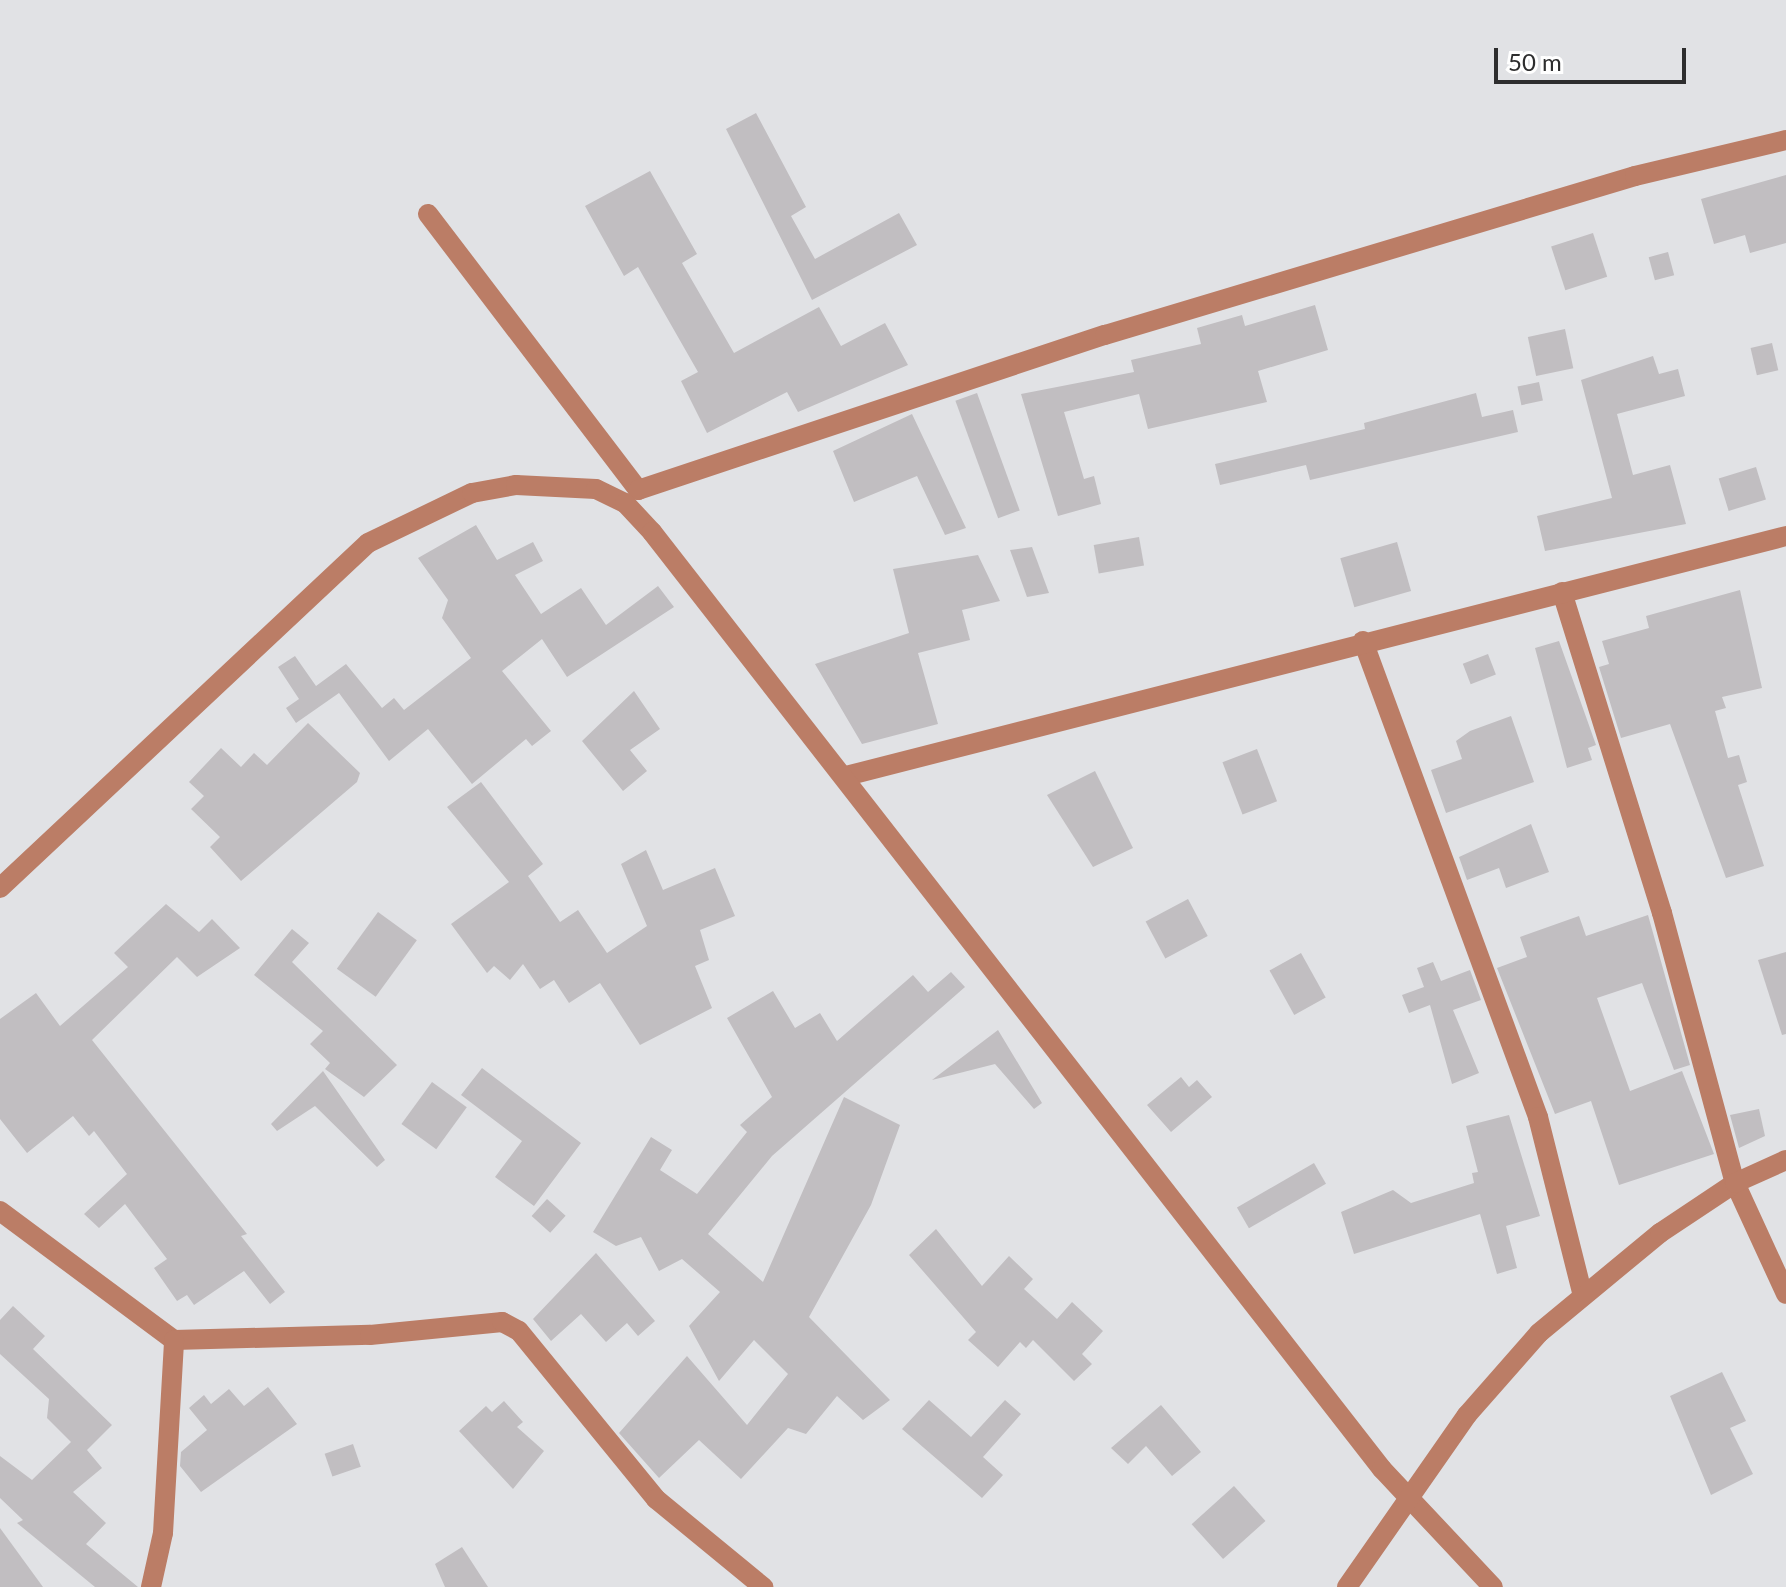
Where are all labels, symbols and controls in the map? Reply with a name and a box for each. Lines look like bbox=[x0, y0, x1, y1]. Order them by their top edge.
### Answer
scale bar bbox=[1498, 32, 1690, 82]
text: 50 m bbox=[1508, 47, 1562, 76]

